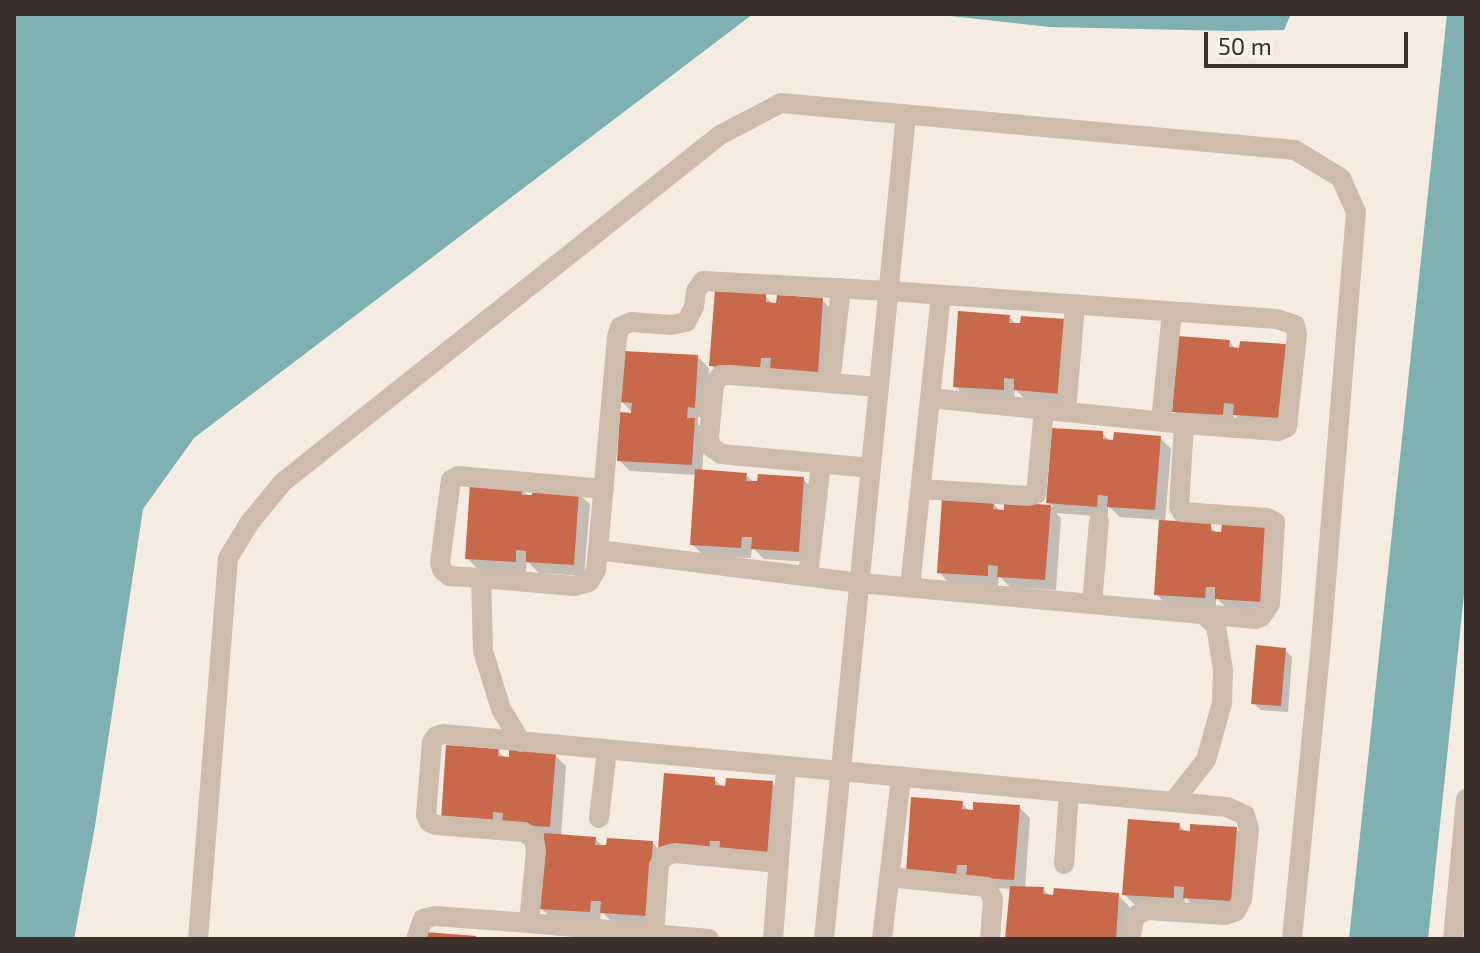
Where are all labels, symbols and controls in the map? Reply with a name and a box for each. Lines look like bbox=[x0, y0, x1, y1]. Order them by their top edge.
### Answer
scale bar bbox=[1208, 16, 1412, 66]
text: 50 m bbox=[1218, 31, 1272, 60]

